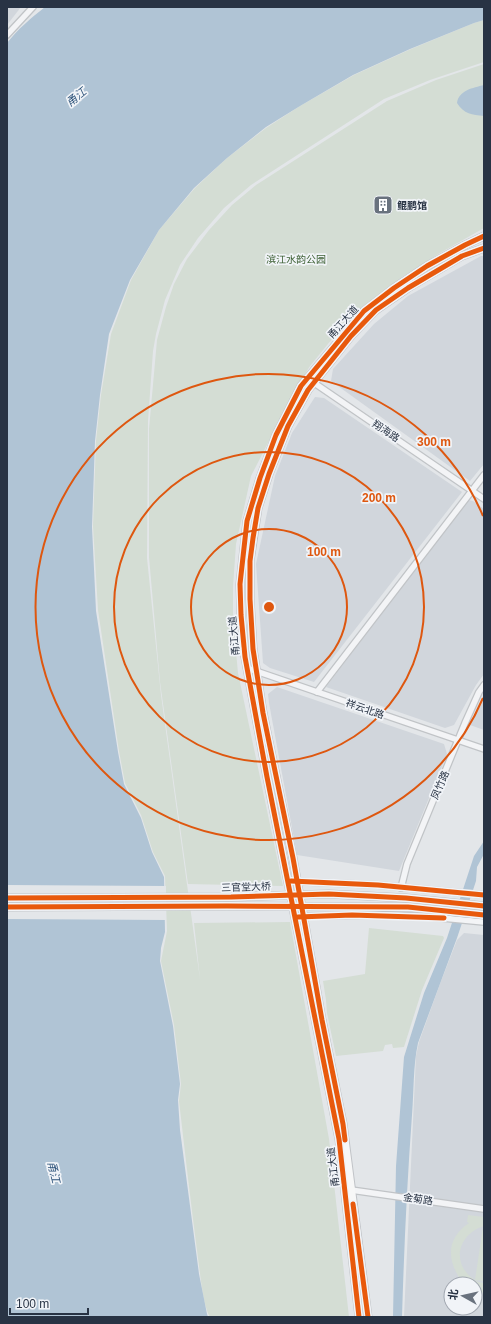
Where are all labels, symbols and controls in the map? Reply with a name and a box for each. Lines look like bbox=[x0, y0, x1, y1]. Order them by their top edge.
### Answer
water label: 甬江 bbox=[64, 85, 89, 109]
building icon: 鲲鹏馆 bbox=[372, 194, 394, 216]
place label: 鲲鹏馆 bbox=[397, 200, 427, 211]
park label: 滨江水韵公园 bbox=[266, 254, 326, 265]
street label: 甬江大道 bbox=[326, 303, 360, 341]
street label: 翔海路 bbox=[370, 418, 402, 444]
text: 300 m bbox=[417, 435, 451, 449]
text: 200 m bbox=[362, 491, 396, 505]
text: 100 m bbox=[307, 545, 341, 559]
centre of rings bbox=[262, 600, 276, 614]
street label: 甬江大道 bbox=[227, 616, 241, 656]
street label: 祥云北路 bbox=[344, 697, 386, 721]
street label: 凤竹路 bbox=[429, 769, 451, 801]
street label: 三官堂大桥 bbox=[221, 881, 271, 893]
street label: 甬江大道 bbox=[325, 1146, 341, 1188]
water label: 甬江 bbox=[46, 1160, 63, 1185]
street label: 金菊路 bbox=[402, 1191, 434, 1207]
north arrow bbox=[443, 1276, 483, 1316]
text: 北 bbox=[446, 1288, 460, 1301]
scale bar bbox=[10, 1290, 88, 1316]
text: 100 m bbox=[16, 1297, 49, 1311]

